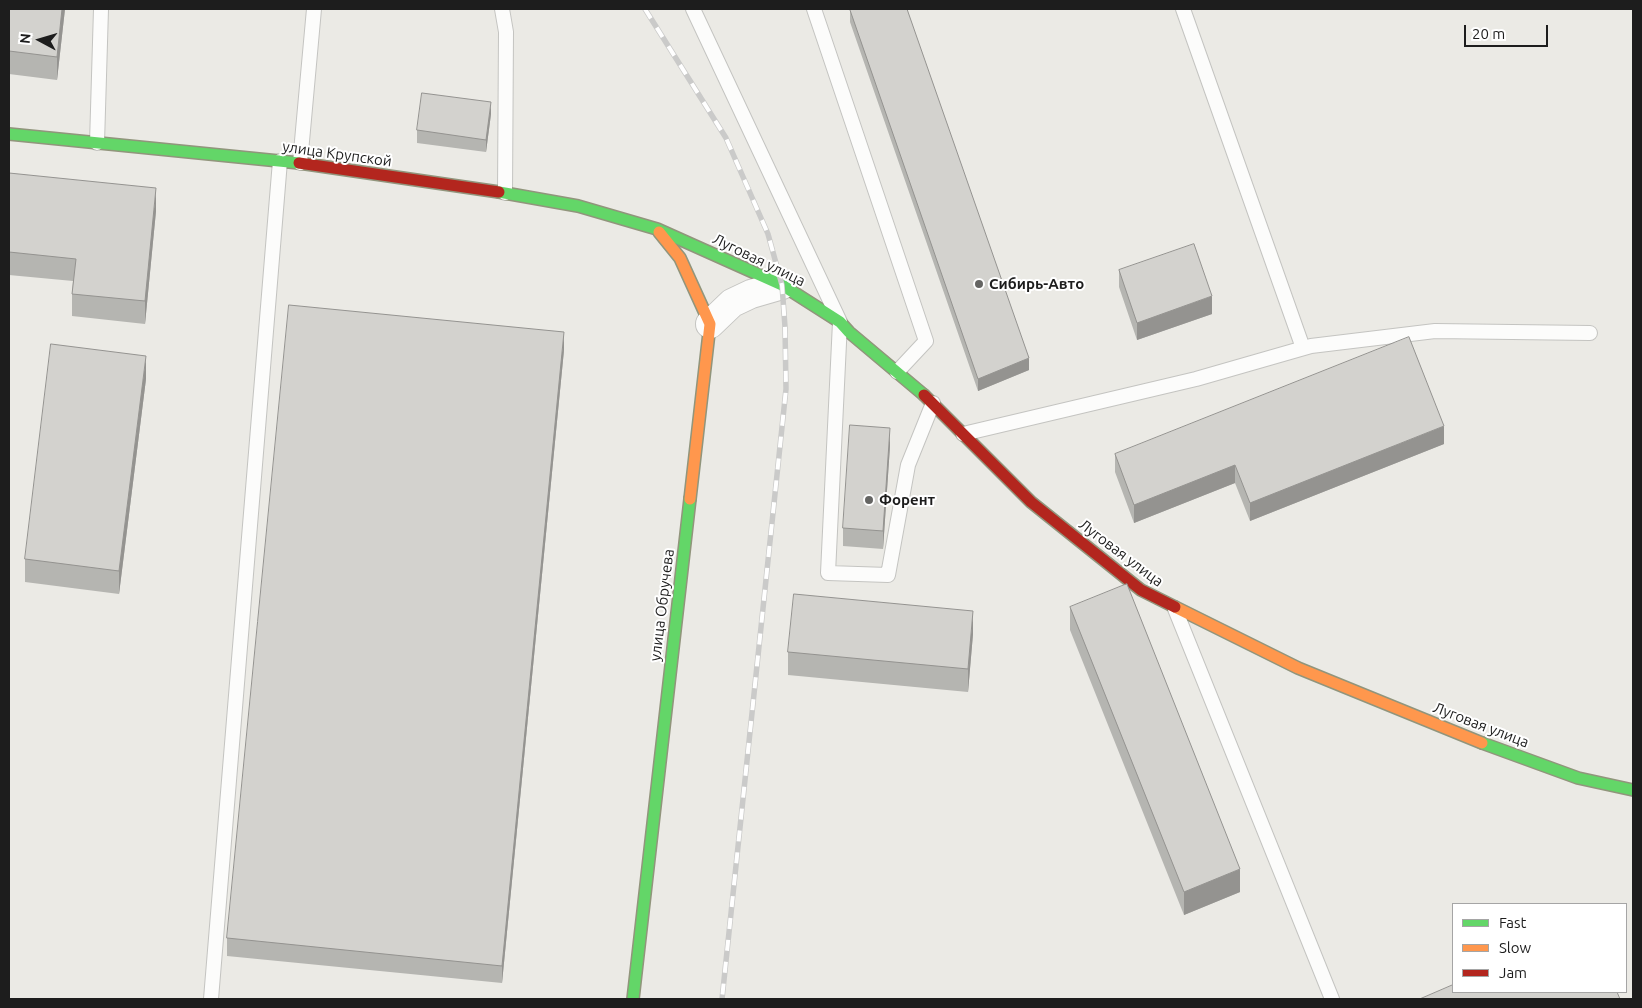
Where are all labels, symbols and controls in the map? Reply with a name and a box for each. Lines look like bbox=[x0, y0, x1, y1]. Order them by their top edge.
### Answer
north arrow bbox=[15, 15, 65, 65]
scale bar bbox=[1467, 15, 1551, 47]
text: 20 m bbox=[1472, 25, 1505, 42]
text: N bbox=[17, 32, 34, 44]
street label: улица Крупской bbox=[281, 137, 393, 171]
street label: Луговая улица bbox=[710, 230, 808, 290]
place label: Сибирь-Авто bbox=[989, 275, 1084, 293]
marker: Сибирь-Авто bbox=[973, 278, 985, 290]
place label: Форент bbox=[879, 491, 935, 509]
marker: Форент bbox=[863, 494, 875, 506]
street label: Луговая улица bbox=[1075, 515, 1167, 591]
street label: улица Обручева bbox=[646, 548, 678, 662]
street label: Луговая улица bbox=[1431, 699, 1531, 751]
legend bbox=[1452, 903, 1627, 993]
text: Fast bbox=[1499, 914, 1526, 931]
text: Slow bbox=[1499, 939, 1531, 956]
text: Jam bbox=[1499, 964, 1527, 981]

